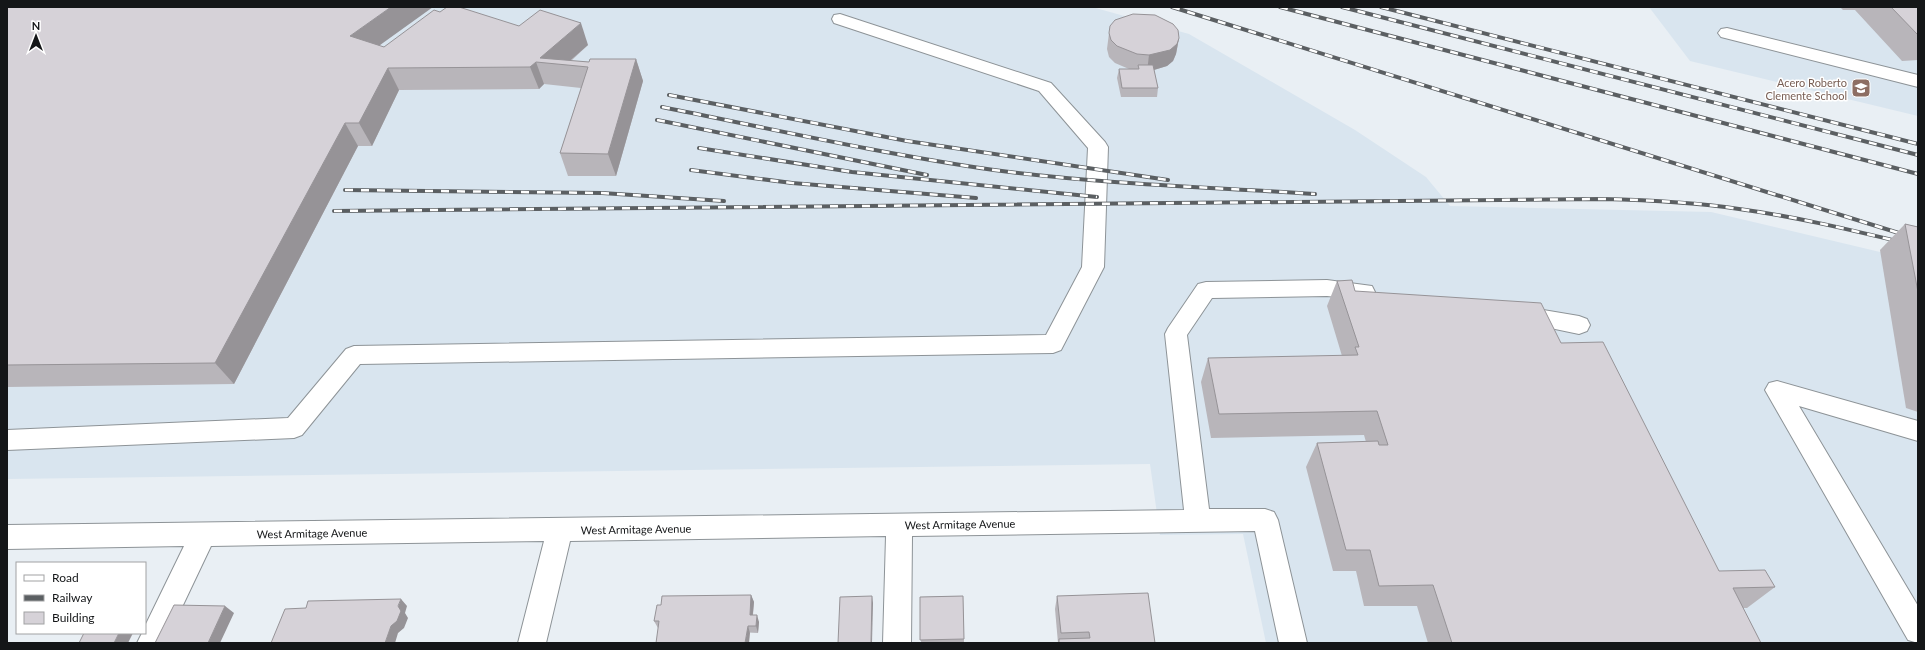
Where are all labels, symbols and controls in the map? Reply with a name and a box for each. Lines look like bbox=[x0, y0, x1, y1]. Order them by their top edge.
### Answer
north arrow bbox=[16, 16, 56, 56]
text: N bbox=[32, 19, 40, 32]
place label: Acero Roberto Clemente School bbox=[1765, 76, 1847, 102]
school or university icon: Acero Roberto Clemente School bbox=[1850, 77, 1872, 99]
street label: West Armitage Avenue bbox=[905, 517, 1016, 531]
street label: West Armitage Avenue bbox=[581, 522, 692, 536]
street label: West Armitage Avenue bbox=[257, 526, 368, 540]
legend bbox=[16, 562, 146, 634]
text: Road bbox=[52, 570, 79, 585]
text: Railway bbox=[52, 590, 93, 605]
text: Building bbox=[52, 610, 95, 625]

